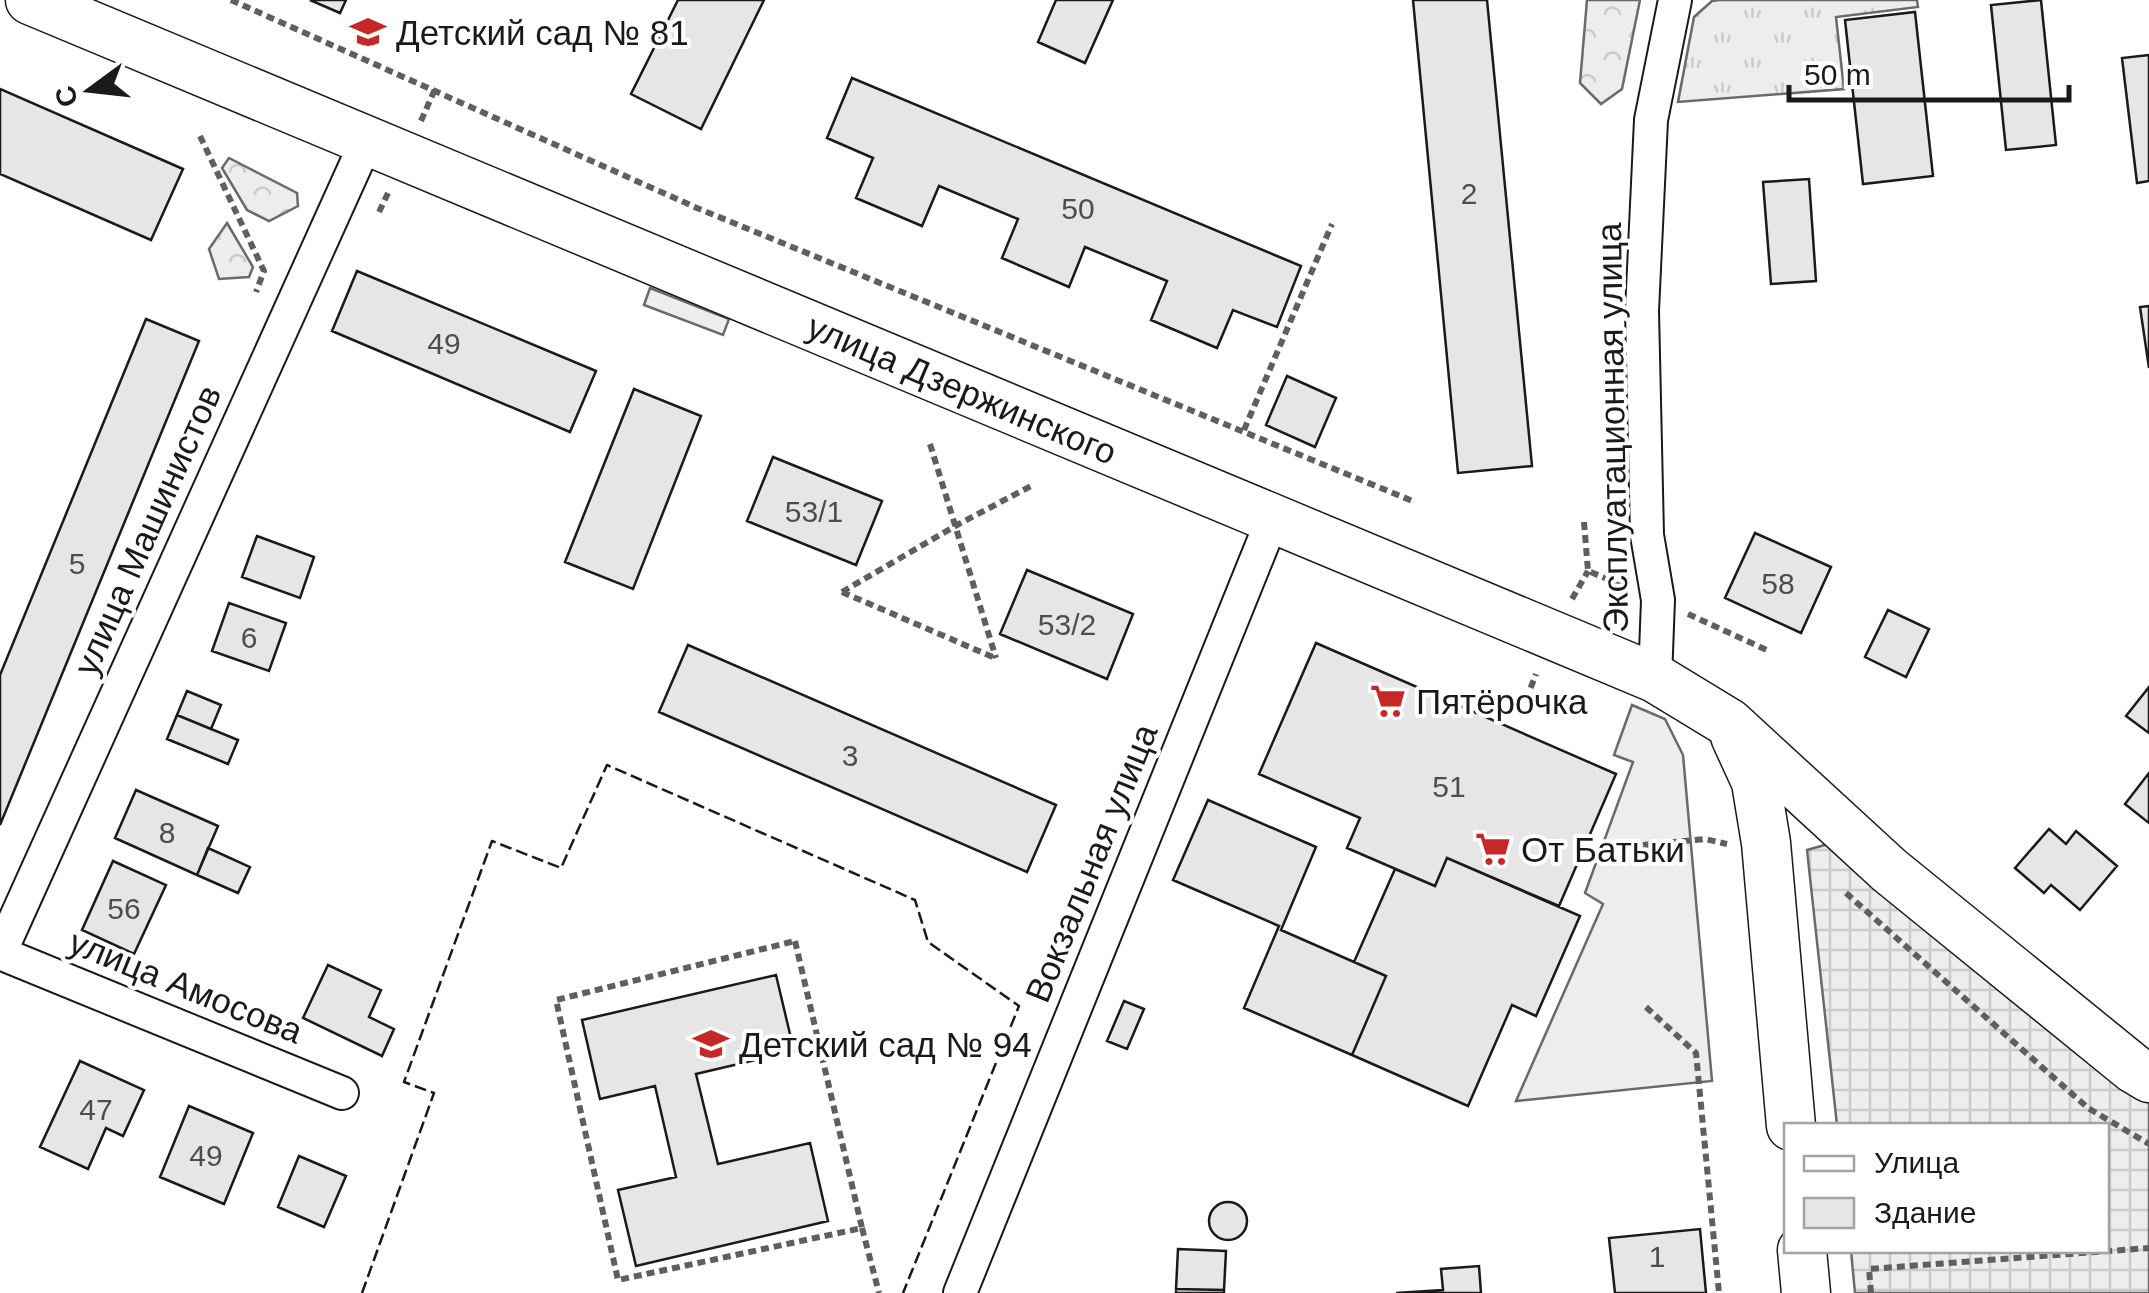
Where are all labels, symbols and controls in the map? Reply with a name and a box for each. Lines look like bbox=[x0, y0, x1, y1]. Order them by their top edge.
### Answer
school or university icon: Детский сад № 81 bbox=[349, 13, 387, 51]
place label: Детский сад № 81 bbox=[396, 13, 689, 52]
north arrow bbox=[40, 40, 140, 140]
scale bar bbox=[1789, 40, 2069, 102]
text: 50 m bbox=[1804, 58, 1871, 91]
text: С bbox=[49, 83, 84, 110]
house number: 2 bbox=[1461, 177, 1477, 210]
house number: 50 bbox=[1061, 192, 1095, 225]
street label: Эксплуатационная улица bbox=[1589, 222, 1635, 634]
street label: улица Дзержинского bbox=[802, 306, 1122, 472]
house number: 49 bbox=[427, 327, 461, 360]
street label: улица Машинистов bbox=[66, 379, 228, 681]
house number: 53/1 bbox=[785, 495, 843, 528]
house number: 5 bbox=[69, 547, 85, 580]
house number: 58 bbox=[1761, 567, 1795, 600]
house number: 53/2 bbox=[1038, 608, 1096, 641]
house number: 6 bbox=[241, 621, 257, 654]
supermarket icon: Пятёрочка bbox=[1369, 682, 1407, 720]
place label: Пятёрочка bbox=[1416, 682, 1588, 721]
street label: Вокзальная улица bbox=[1017, 718, 1165, 1008]
house number: 3 bbox=[842, 739, 858, 772]
house number: 51 bbox=[1432, 770, 1466, 803]
house number: 8 bbox=[159, 816, 175, 849]
supermarket icon: От Батьки bbox=[1474, 830, 1512, 868]
place label: От Батьки bbox=[1521, 830, 1685, 869]
house number: 56 bbox=[107, 892, 141, 925]
street label: улица Амосова bbox=[64, 921, 309, 1051]
school or university icon: Детский сад № 94 bbox=[692, 1025, 730, 1063]
place label: Детский сад № 94 bbox=[739, 1025, 1032, 1064]
house number: 47 bbox=[79, 1093, 113, 1126]
legend bbox=[1784, 1123, 2109, 1253]
house number: 49 bbox=[189, 1139, 223, 1172]
text: Улица bbox=[1874, 1146, 1959, 1179]
text: Здание bbox=[1874, 1196, 1976, 1229]
house number: 1 bbox=[1649, 1240, 1665, 1273]

